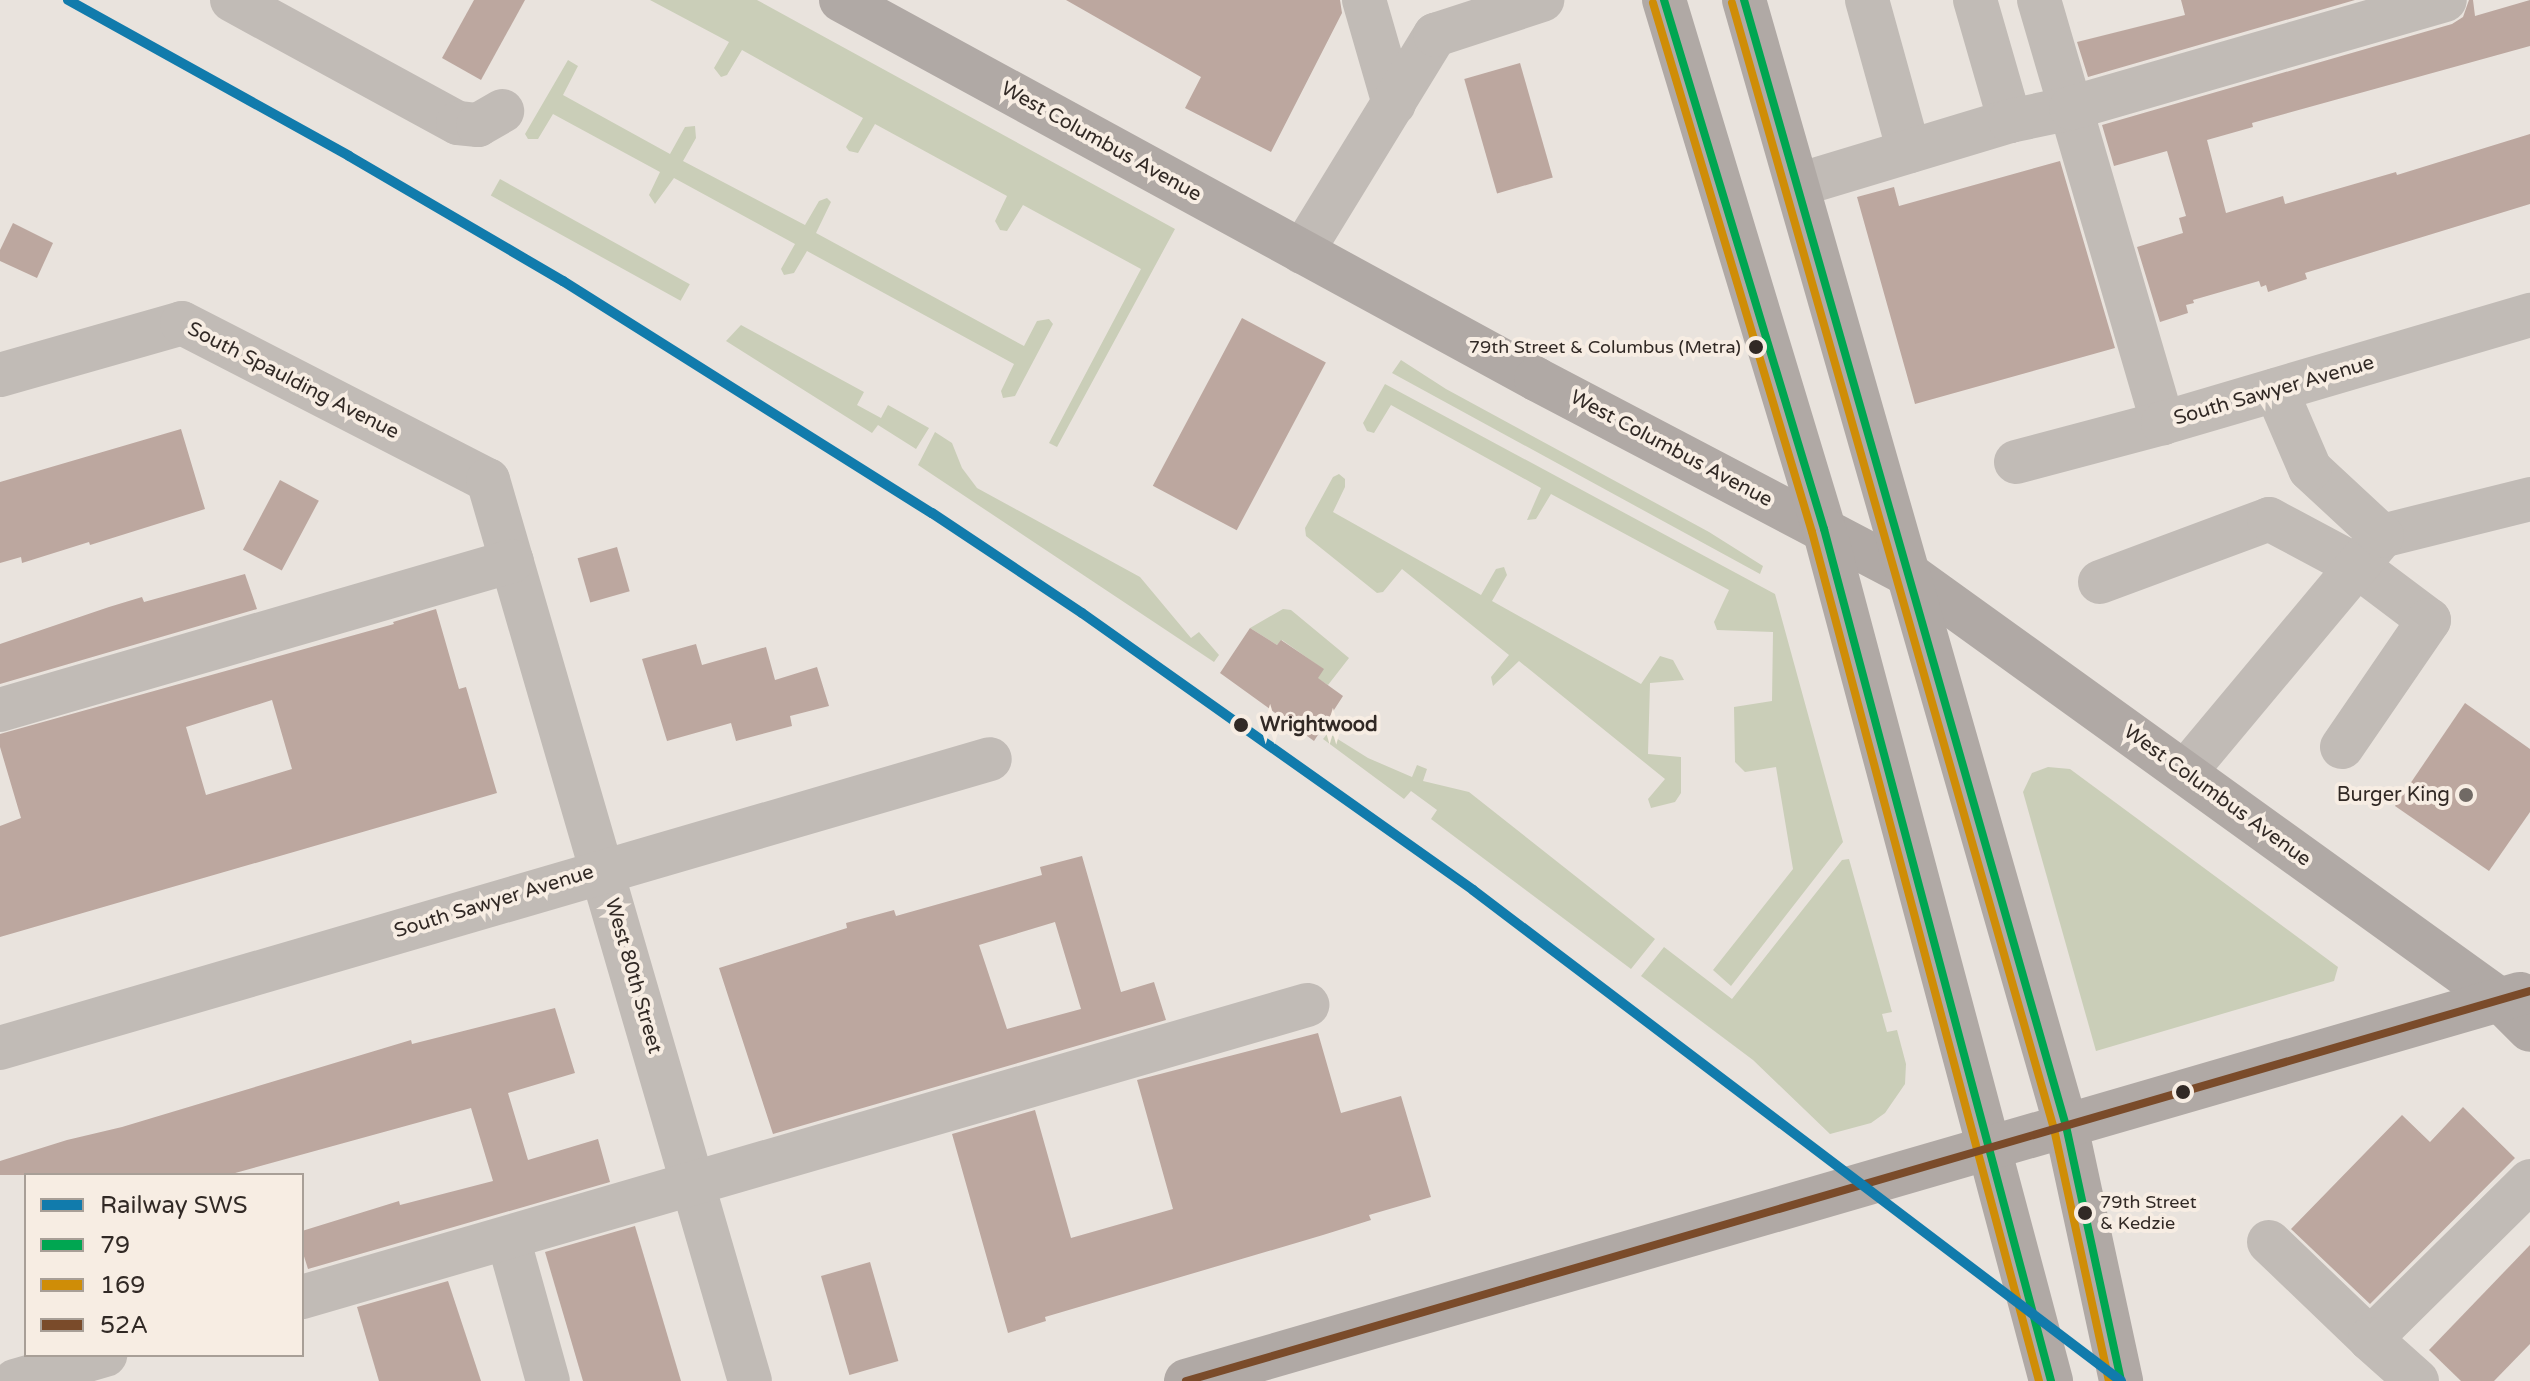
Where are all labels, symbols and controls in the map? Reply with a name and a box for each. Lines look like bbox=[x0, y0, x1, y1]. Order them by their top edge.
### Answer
street label: West Columbus Avenue bbox=[997, 77, 1205, 207]
street label: South Spaulding Avenue bbox=[183, 317, 403, 445]
place label: 79th Street & Columbus (Metra) bbox=[1469, 336, 1741, 358]
marker: 79th Street & Columbus (Metra) bbox=[1748, 339, 1764, 355]
street label: South Sawyer Avenue bbox=[2171, 351, 2377, 431]
street label: West Columbus Avenue bbox=[1566, 385, 1776, 513]
marker: Wrightwood bbox=[1229, 713, 1253, 737]
place label: Wrightwood bbox=[1260, 713, 1378, 737]
street label: West Columbus Avenue bbox=[2119, 720, 2315, 872]
place label: Burger King bbox=[2337, 783, 2450, 807]
marker: Burger King bbox=[2457, 786, 2475, 804]
street label: South Sawyer Avenue bbox=[391, 860, 597, 944]
street label: West 80th Street bbox=[599, 896, 667, 1056]
unlabelled marker bbox=[2175, 1084, 2191, 1100]
legend bbox=[24, 1173, 304, 1357]
text: Railway SWS bbox=[100, 1191, 248, 1220]
place label: 79th Street & Kedzie bbox=[2100, 1192, 2197, 1234]
marker: 79th Street & Kedzie bbox=[2077, 1205, 2093, 1221]
text: 79 bbox=[100, 1231, 130, 1260]
text: 169 bbox=[100, 1271, 145, 1300]
text: 52A bbox=[100, 1311, 148, 1340]

